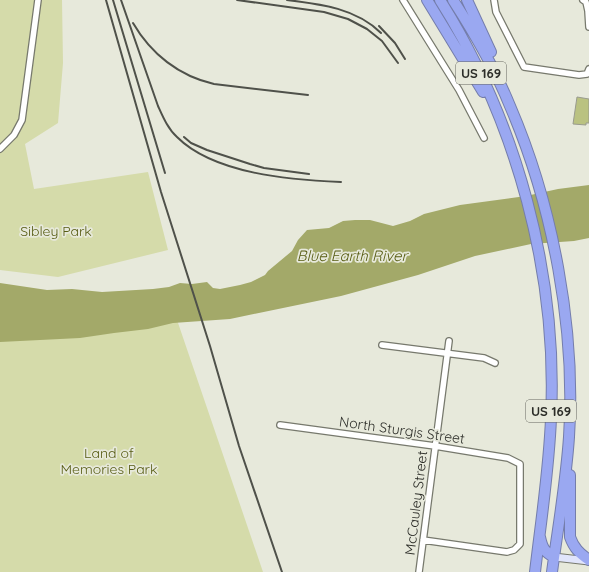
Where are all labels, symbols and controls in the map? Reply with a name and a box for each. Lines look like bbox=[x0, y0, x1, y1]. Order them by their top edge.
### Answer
road number: US 169 bbox=[456, 62, 506, 84]
park label: Sibley Park bbox=[20, 222, 92, 240]
water label: Blue Earth River bbox=[297, 246, 410, 265]
road number: US 169 bbox=[526, 400, 576, 422]
street label: North Sturgis Street bbox=[338, 412, 466, 448]
park label: Land of Memories Park bbox=[60, 444, 158, 478]
street label: McCauley Street bbox=[401, 449, 431, 556]

